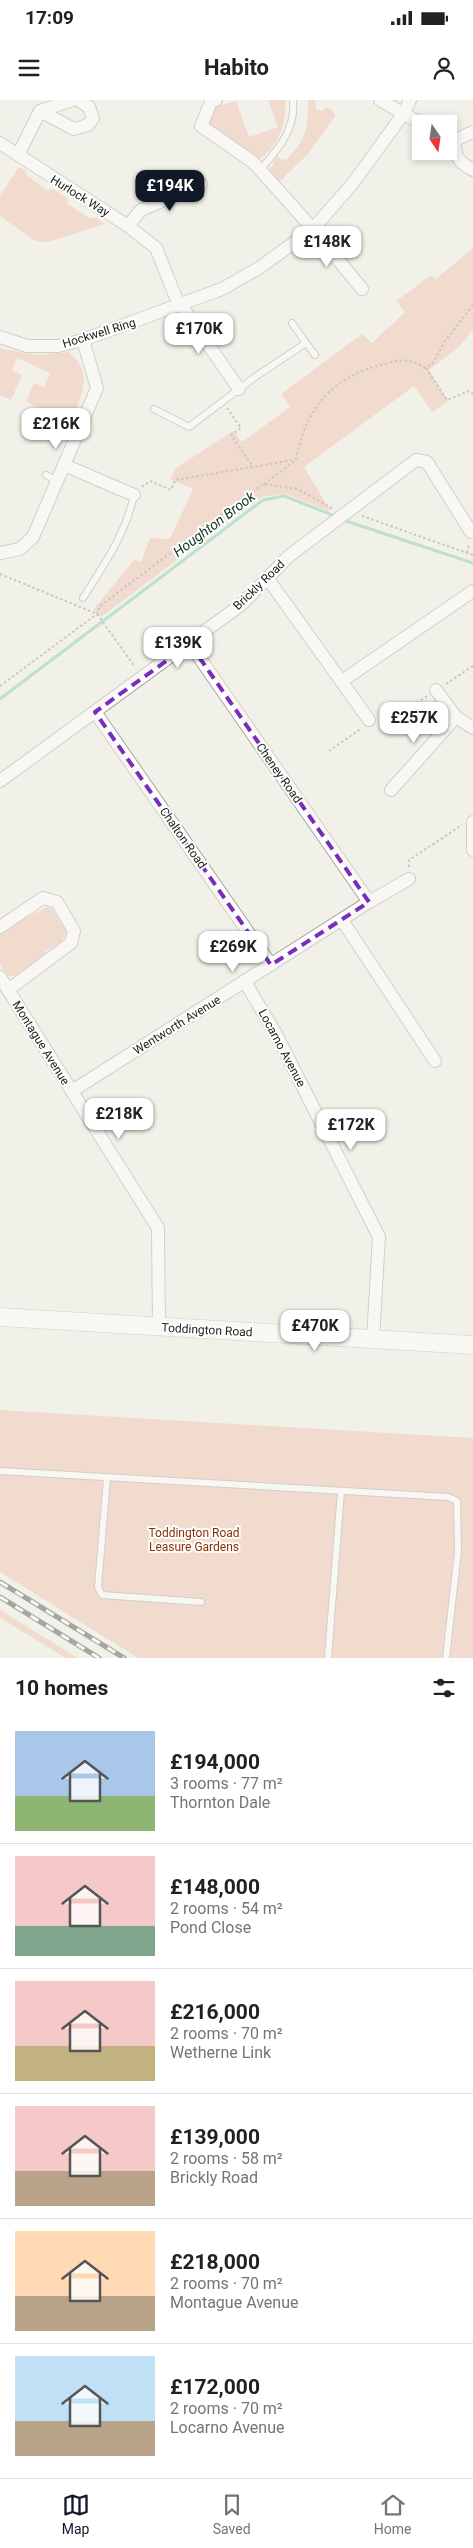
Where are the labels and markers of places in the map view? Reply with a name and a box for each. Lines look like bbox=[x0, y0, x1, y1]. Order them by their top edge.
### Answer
pin: £194K bbox=[135, 170, 205, 212]
pin: £148K bbox=[292, 226, 362, 268]
pin: £170K bbox=[164, 312, 234, 355]
pin: £216K bbox=[21, 408, 91, 450]
pin: £139K bbox=[143, 626, 213, 669]
pin: £257K bbox=[379, 702, 449, 744]
pin: £269K bbox=[198, 930, 268, 973]
pin: £218K bbox=[84, 1098, 154, 1140]
pin: £172K bbox=[316, 1108, 386, 1151]
pin: £470K bbox=[280, 1310, 350, 1352]

